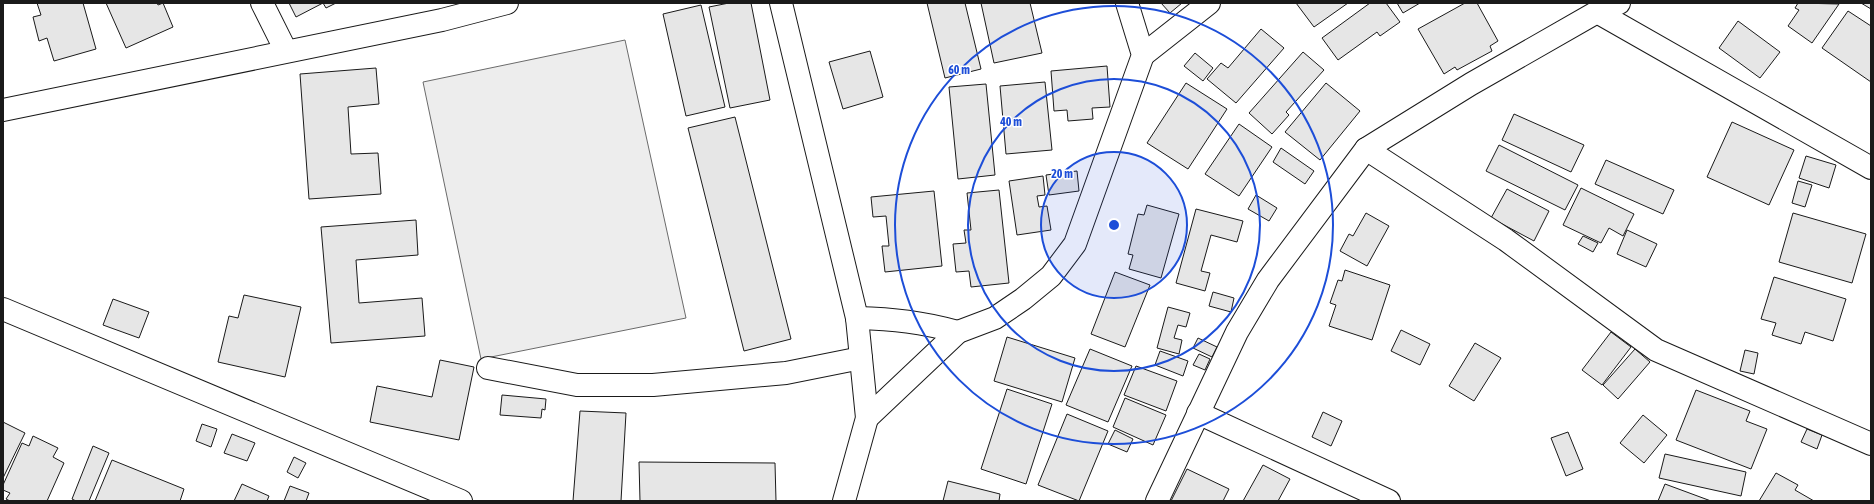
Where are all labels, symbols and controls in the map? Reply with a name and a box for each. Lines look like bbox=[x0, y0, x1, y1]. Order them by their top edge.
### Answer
text: 60 m bbox=[948, 63, 970, 77]
text: 40 m bbox=[999, 115, 1022, 129]
text: 20 m bbox=[1051, 167, 1073, 181]
centre of rings bbox=[1107, 218, 1121, 232]

